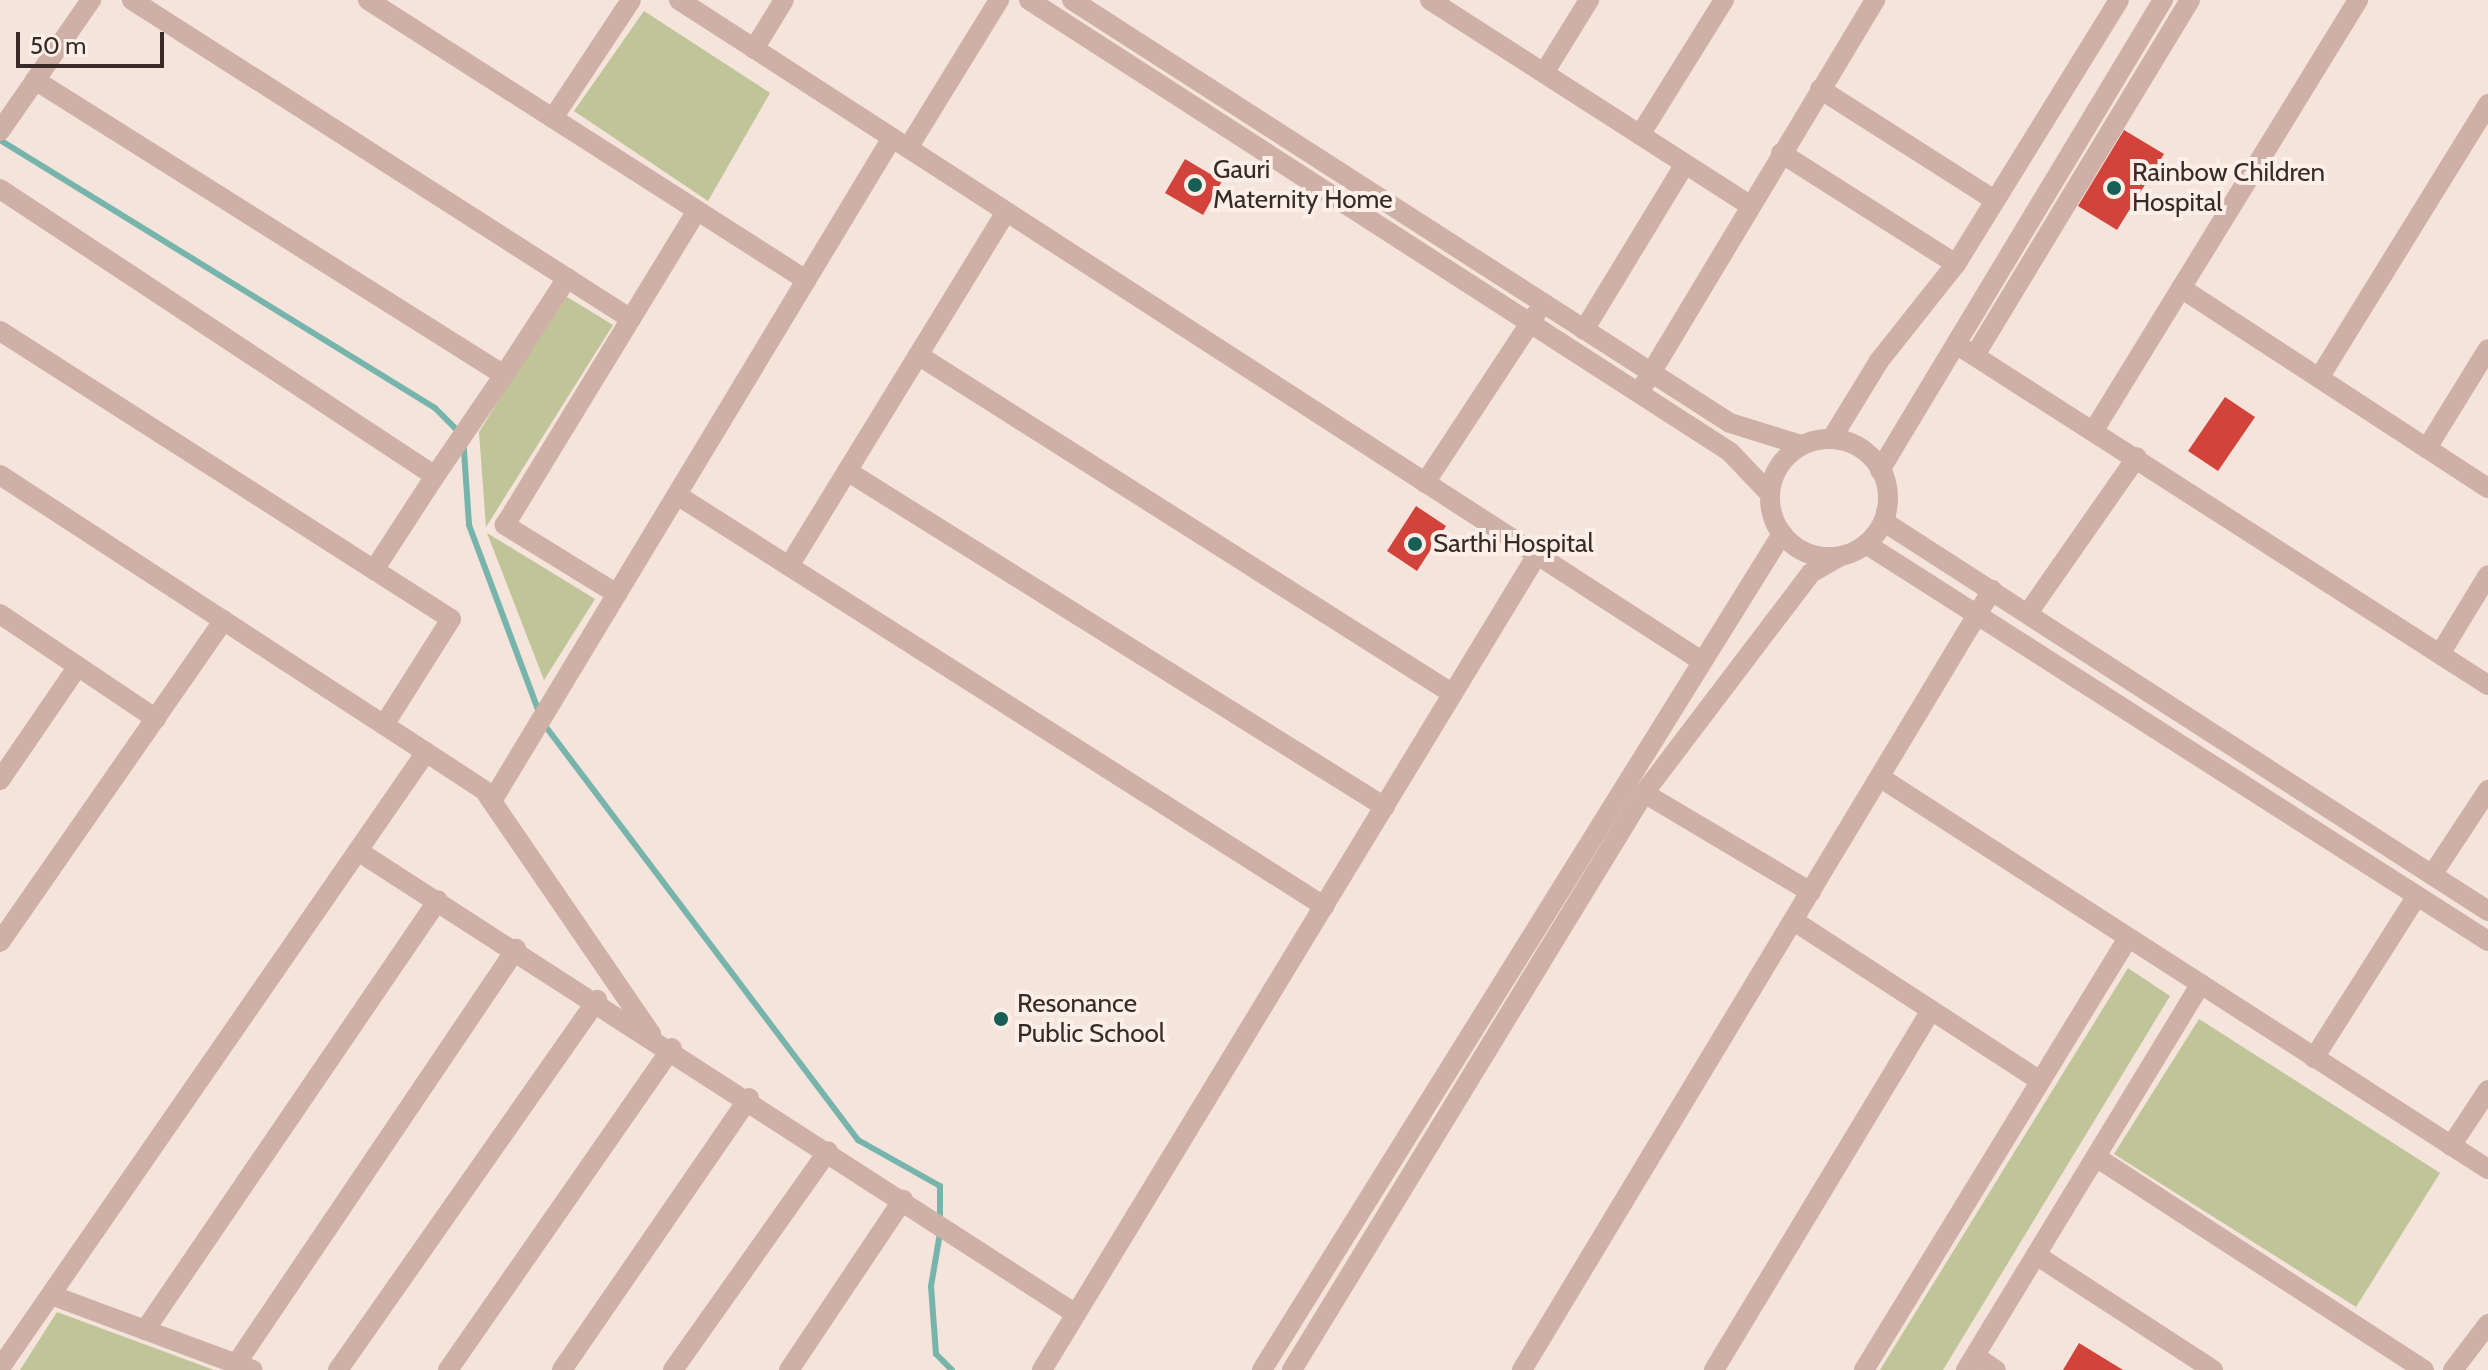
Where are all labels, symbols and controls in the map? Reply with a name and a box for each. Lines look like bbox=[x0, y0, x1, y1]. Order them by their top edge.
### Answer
scale bar bbox=[20, 16, 168, 66]
text: 50 m bbox=[30, 31, 86, 60]
place label: Gauri Maternity Home bbox=[1213, 154, 1393, 216]
place label: Rainbow Children Hospital bbox=[2132, 157, 2325, 218]
marker: Gauri Maternity Home bbox=[1184, 174, 1206, 196]
marker: Rainbow Children Hospital bbox=[2103, 177, 2125, 199]
place label: Sarthi Hospital bbox=[1433, 528, 1594, 560]
marker: Sarthi Hospital bbox=[1404, 533, 1426, 555]
place label: Resonance Public School bbox=[1017, 988, 1165, 1050]
marker: Resonance Public School bbox=[992, 1010, 1010, 1028]

